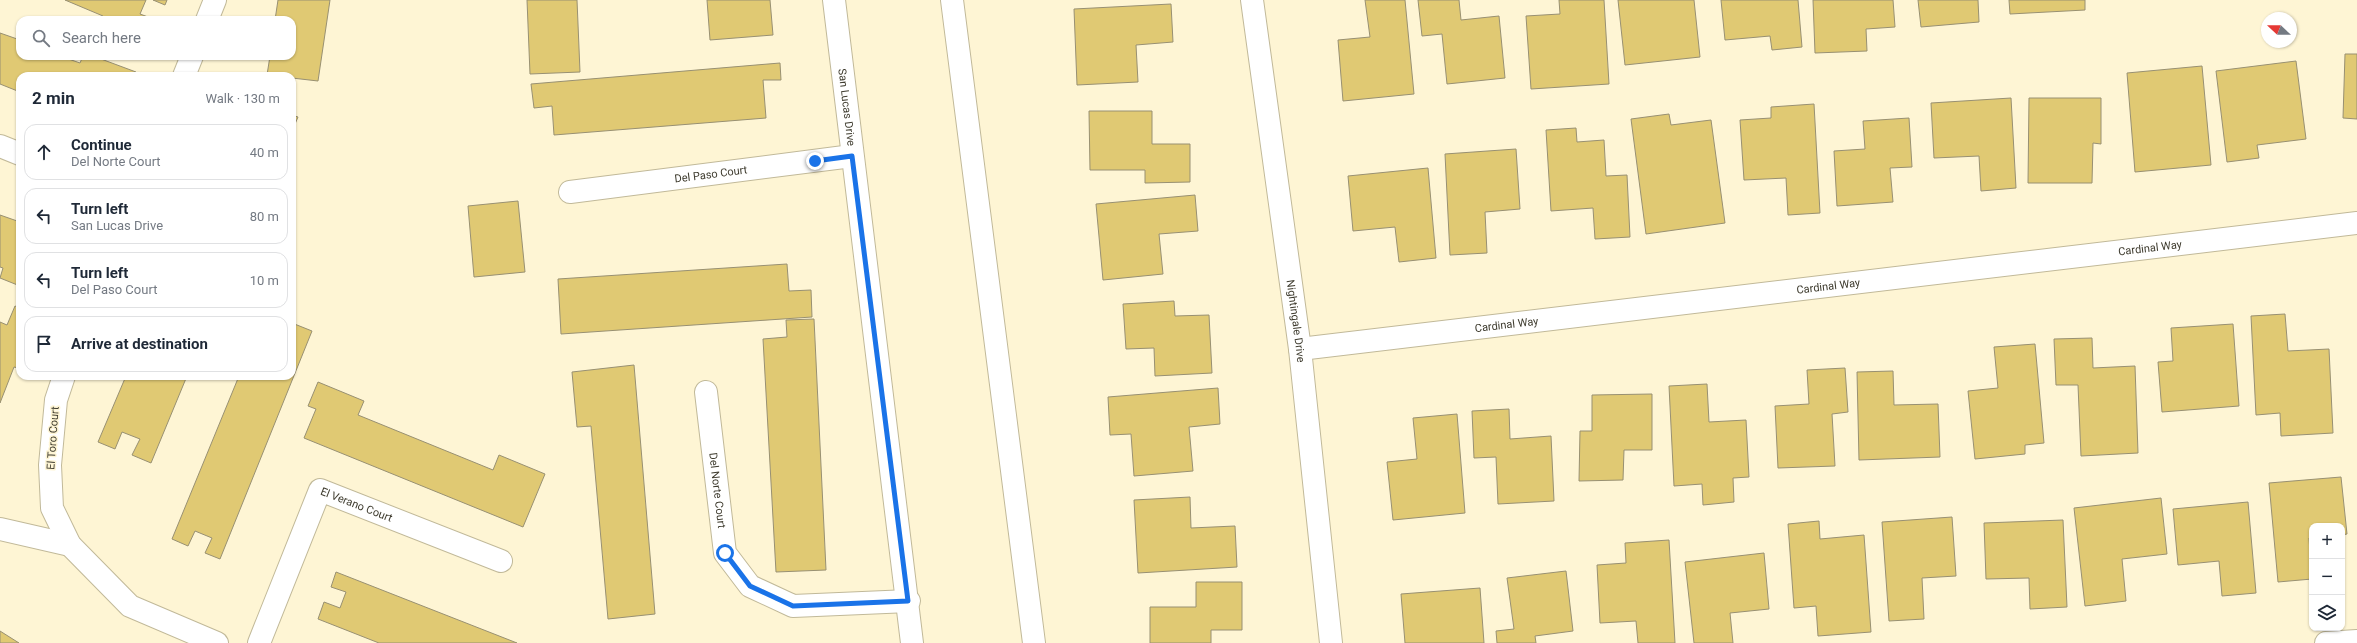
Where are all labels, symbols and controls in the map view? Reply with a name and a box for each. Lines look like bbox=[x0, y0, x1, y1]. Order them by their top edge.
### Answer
north arrow bbox=[2261, 12, 2297, 48]
search box bbox=[16, 16, 296, 60]
icon: search bbox=[30, 27, 52, 49]
text: Search here bbox=[62, 29, 141, 47]
street label: San Lucas Drive bbox=[836, 68, 858, 147]
text: 2 min bbox=[32, 88, 75, 108]
text: Walk · 130 m bbox=[205, 91, 280, 106]
text: Continue bbox=[71, 136, 132, 154]
icon: ahead bbox=[33, 141, 55, 163]
text: 40 m bbox=[250, 145, 279, 160]
route end bbox=[806, 152, 824, 170]
text: Del Norte Court bbox=[71, 154, 161, 169]
street label: Del Paso Court bbox=[674, 163, 748, 185]
text: Turn left bbox=[71, 200, 128, 218]
icon: left bbox=[33, 205, 55, 227]
text: 80 m bbox=[250, 209, 279, 224]
text: San Lucas Drive bbox=[71, 218, 163, 233]
street label: Cardinal Way bbox=[2117, 237, 2183, 258]
text: Turn left bbox=[71, 264, 128, 282]
icon: left bbox=[33, 269, 55, 291]
text: 10 m bbox=[250, 273, 279, 288]
street label: Cardinal Way bbox=[1796, 276, 1862, 296]
street label: Nightingale Drive bbox=[1284, 279, 1308, 363]
text: Del Paso Court bbox=[71, 282, 157, 297]
street label: Cardinal Way bbox=[1474, 314, 1540, 335]
icon: arrive bbox=[33, 333, 55, 355]
text: Arrive at destination bbox=[71, 335, 208, 353]
street label: El Toro Court bbox=[44, 405, 62, 470]
street label: Del Norte Court bbox=[707, 452, 729, 529]
street label: El Verano Court bbox=[319, 484, 395, 524]
map controls bbox=[2309, 523, 2345, 631]
button: + bbox=[2309, 523, 2345, 559]
route start bbox=[716, 544, 734, 562]
button: − bbox=[2309, 559, 2345, 595]
button: layers bbox=[2309, 595, 2345, 631]

